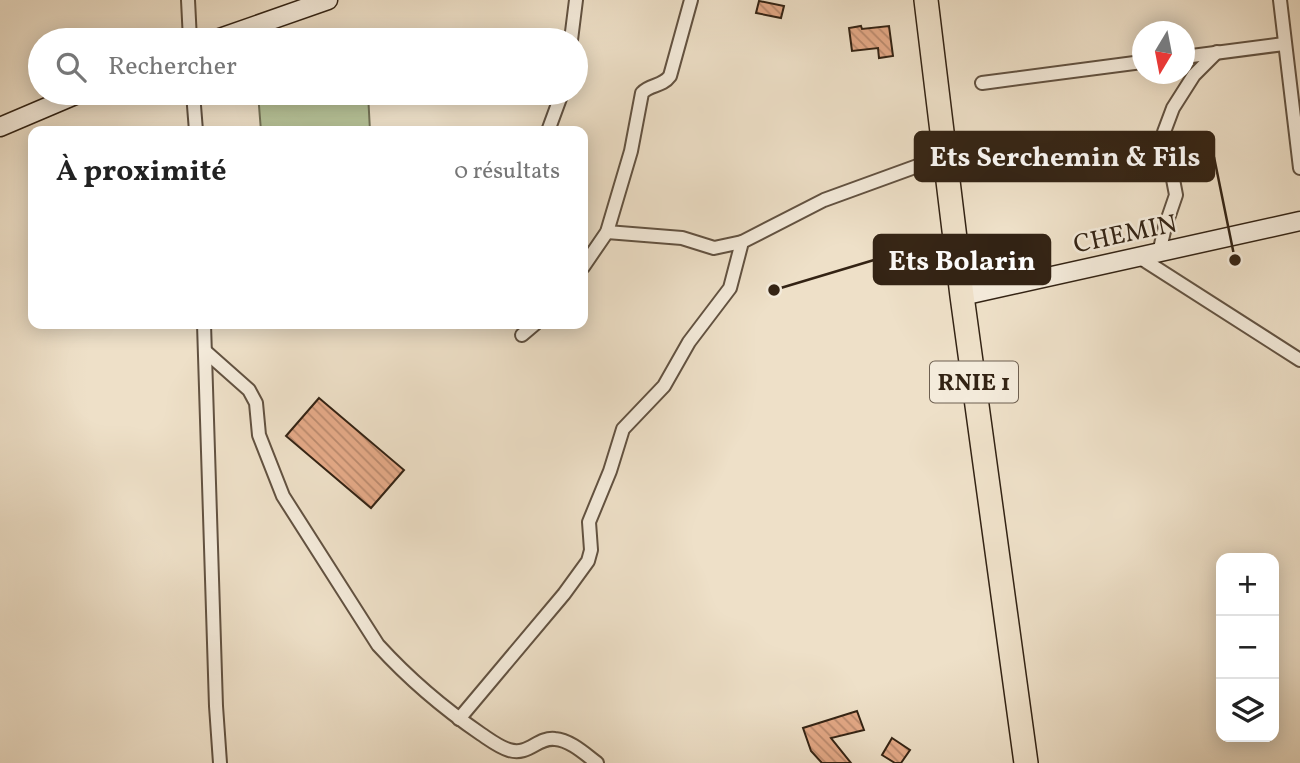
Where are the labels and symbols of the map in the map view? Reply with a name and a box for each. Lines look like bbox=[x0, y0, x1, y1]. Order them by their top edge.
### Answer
north arrow bbox=[1132, 21, 1195, 84]
callout: Ets Serchemin & Fils bbox=[915, 132, 1214, 181]
text: Ets Serchemin & Fils bbox=[930, 139, 1200, 178]
street label: CHEMIN bbox=[1070, 206, 1180, 263]
callout: Ets Bolarin bbox=[874, 235, 1050, 284]
text: Ets Bolarin bbox=[888, 243, 1036, 282]
road number: RNIE 1 bbox=[930, 362, 1018, 402]

